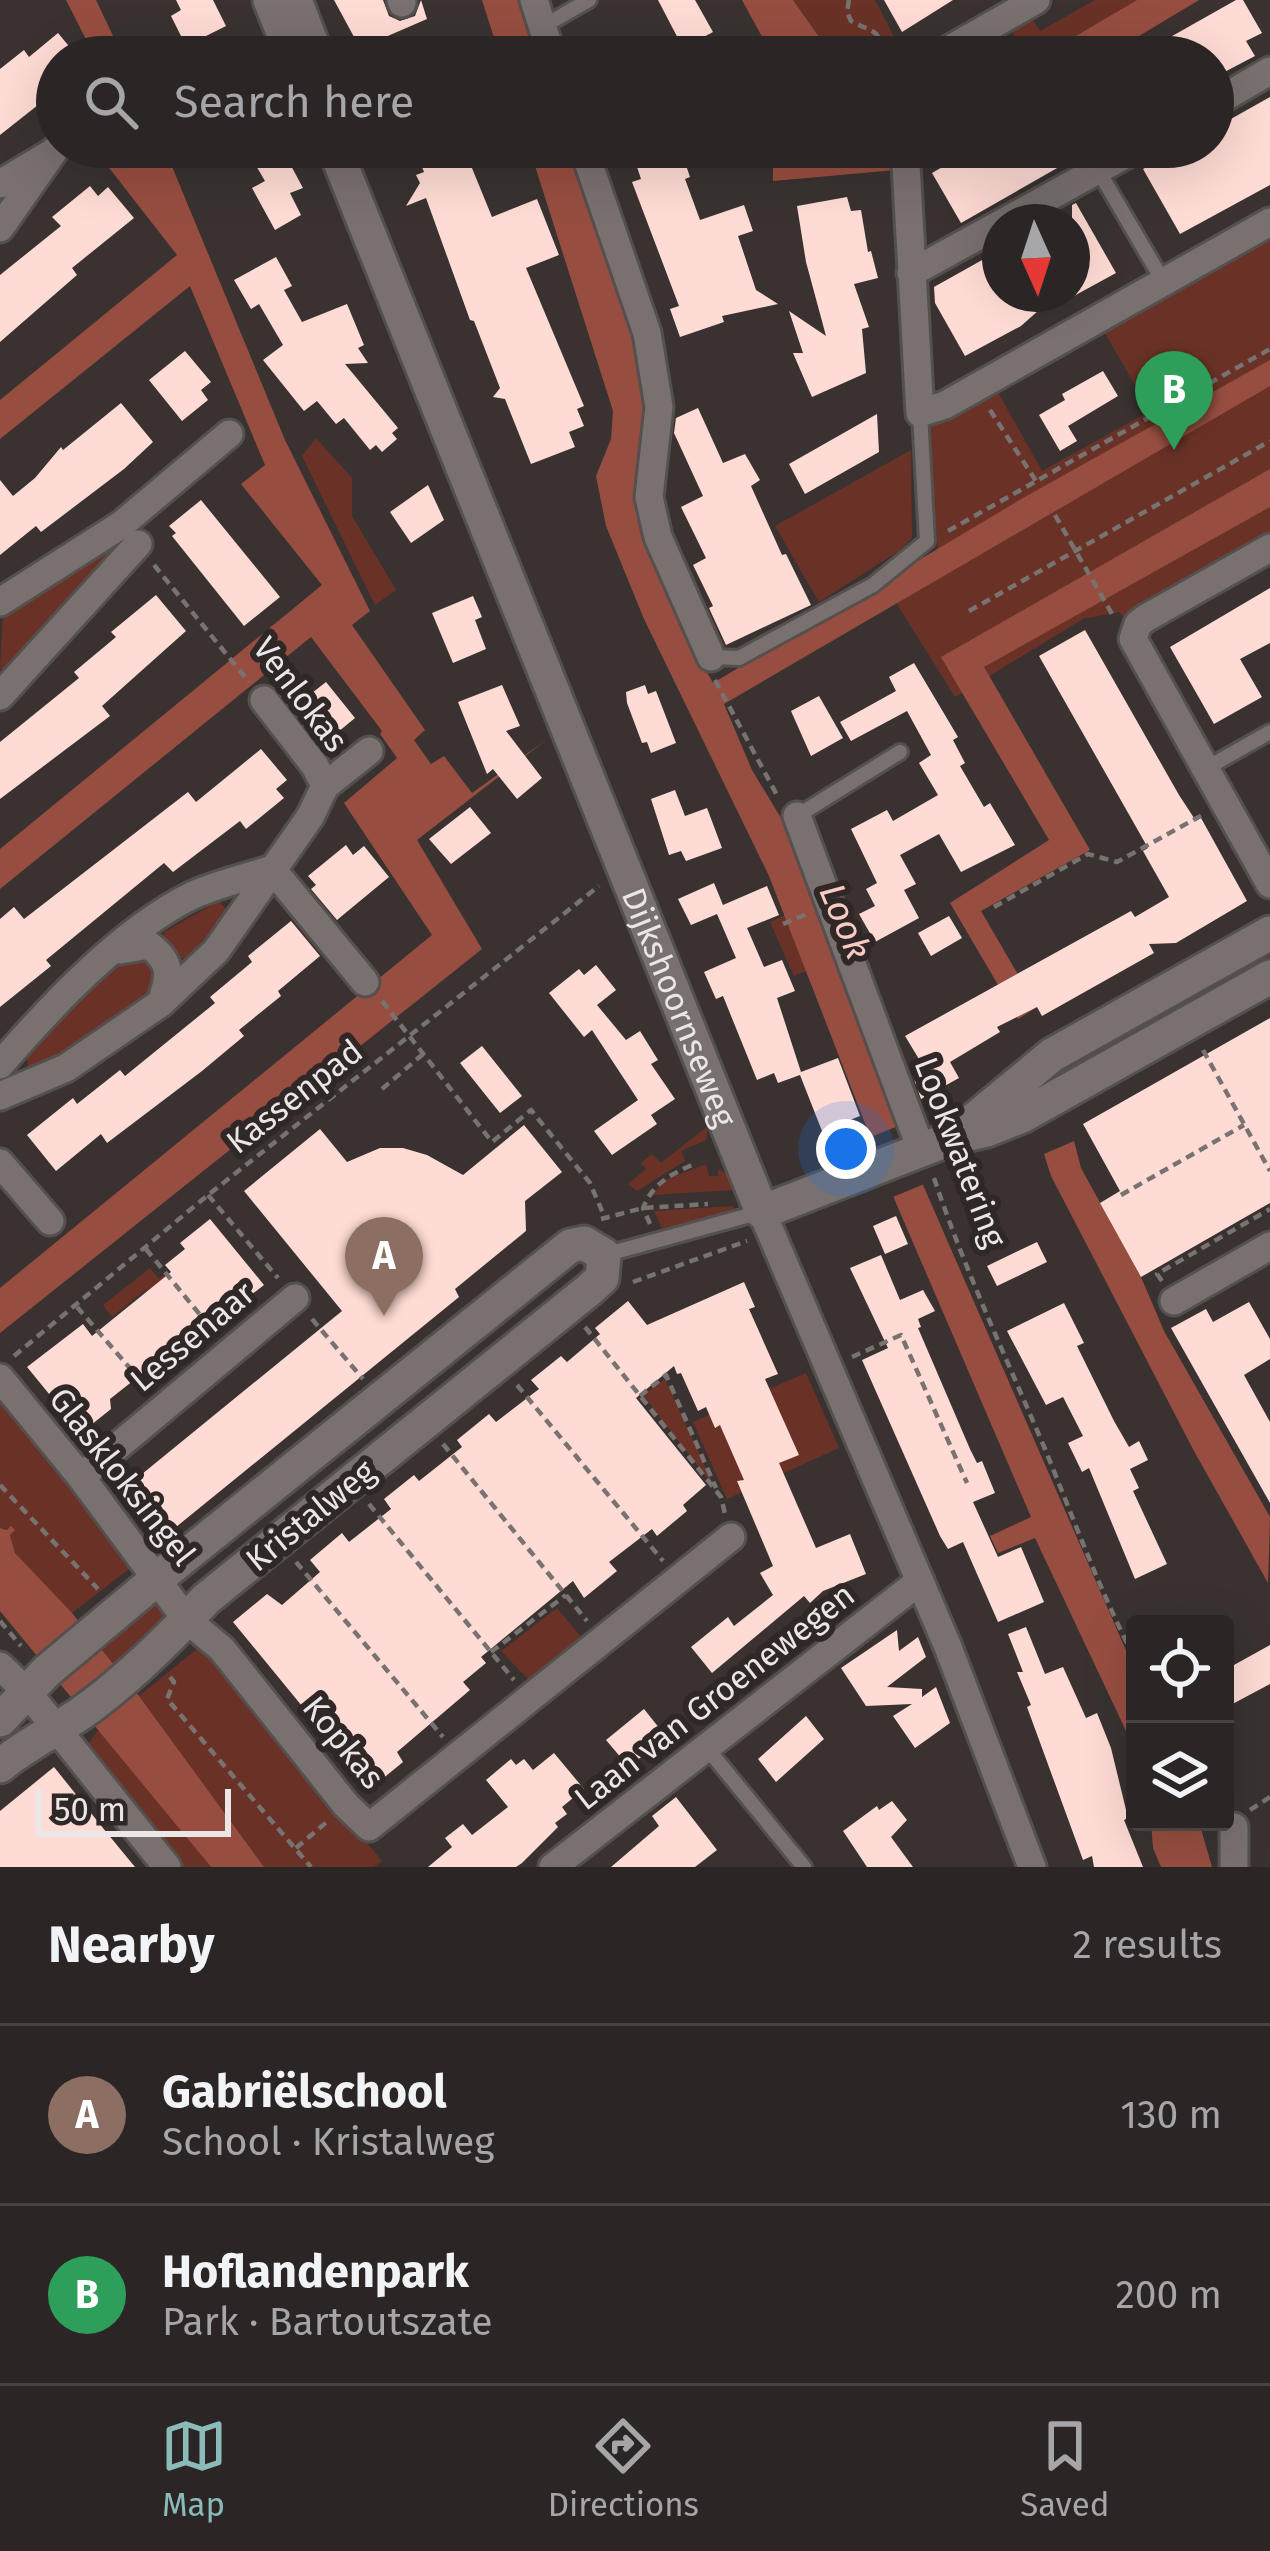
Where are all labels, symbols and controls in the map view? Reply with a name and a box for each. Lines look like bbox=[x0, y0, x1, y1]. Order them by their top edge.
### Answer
search box bbox=[36, 36, 1234, 168]
icon: search bbox=[78, 69, 144, 135]
text: Search here bbox=[174, 75, 414, 129]
north arrow bbox=[982, 204, 1090, 312]
pin: B bbox=[1135, 351, 1213, 450]
street label: Venlokas bbox=[244, 629, 356, 760]
water label: Look bbox=[810, 877, 881, 966]
street label: Dijkshoornseweg bbox=[613, 882, 745, 1134]
street label: Kassenpad bbox=[219, 1031, 371, 1162]
street label: Lookwatering bbox=[906, 1052, 1015, 1254]
your location bbox=[816, 1119, 876, 1179]
pin: A bbox=[345, 1217, 423, 1316]
street label: Lessenaar bbox=[122, 1273, 263, 1400]
street label: Glaskloksingel bbox=[41, 1380, 204, 1574]
street label: Kristalweg bbox=[238, 1451, 384, 1580]
street label: Laan van Groenewegen bbox=[567, 1575, 863, 1819]
map controls bbox=[1126, 1615, 1234, 1831]
button: locate bbox=[1126, 1615, 1234, 1723]
street label: Kopkas bbox=[294, 1688, 393, 1797]
button: layers bbox=[1126, 1723, 1234, 1831]
scale bar bbox=[36, 1783, 231, 1836]
text: 50 m bbox=[54, 1790, 126, 1830]
text: Nearby bbox=[48, 1914, 214, 1976]
text: 2 results bbox=[1073, 1922, 1222, 1968]
text: Gabriëlschool bbox=[162, 2065, 447, 2119]
text: A bbox=[75, 2092, 99, 2138]
text: 130 m bbox=[1120, 2092, 1222, 2138]
text: School · Kristalweg bbox=[162, 2119, 495, 2165]
text: Hoflandenpark bbox=[162, 2245, 469, 2299]
text: B bbox=[75, 2272, 99, 2318]
text: 200 m bbox=[1115, 2272, 1222, 2318]
text: Park · Bartoutszate bbox=[162, 2299, 492, 2345]
tab: Map bbox=[161, 2413, 227, 2525]
tab: Directions bbox=[548, 2413, 699, 2525]
tab: Saved bbox=[1020, 2413, 1109, 2525]

